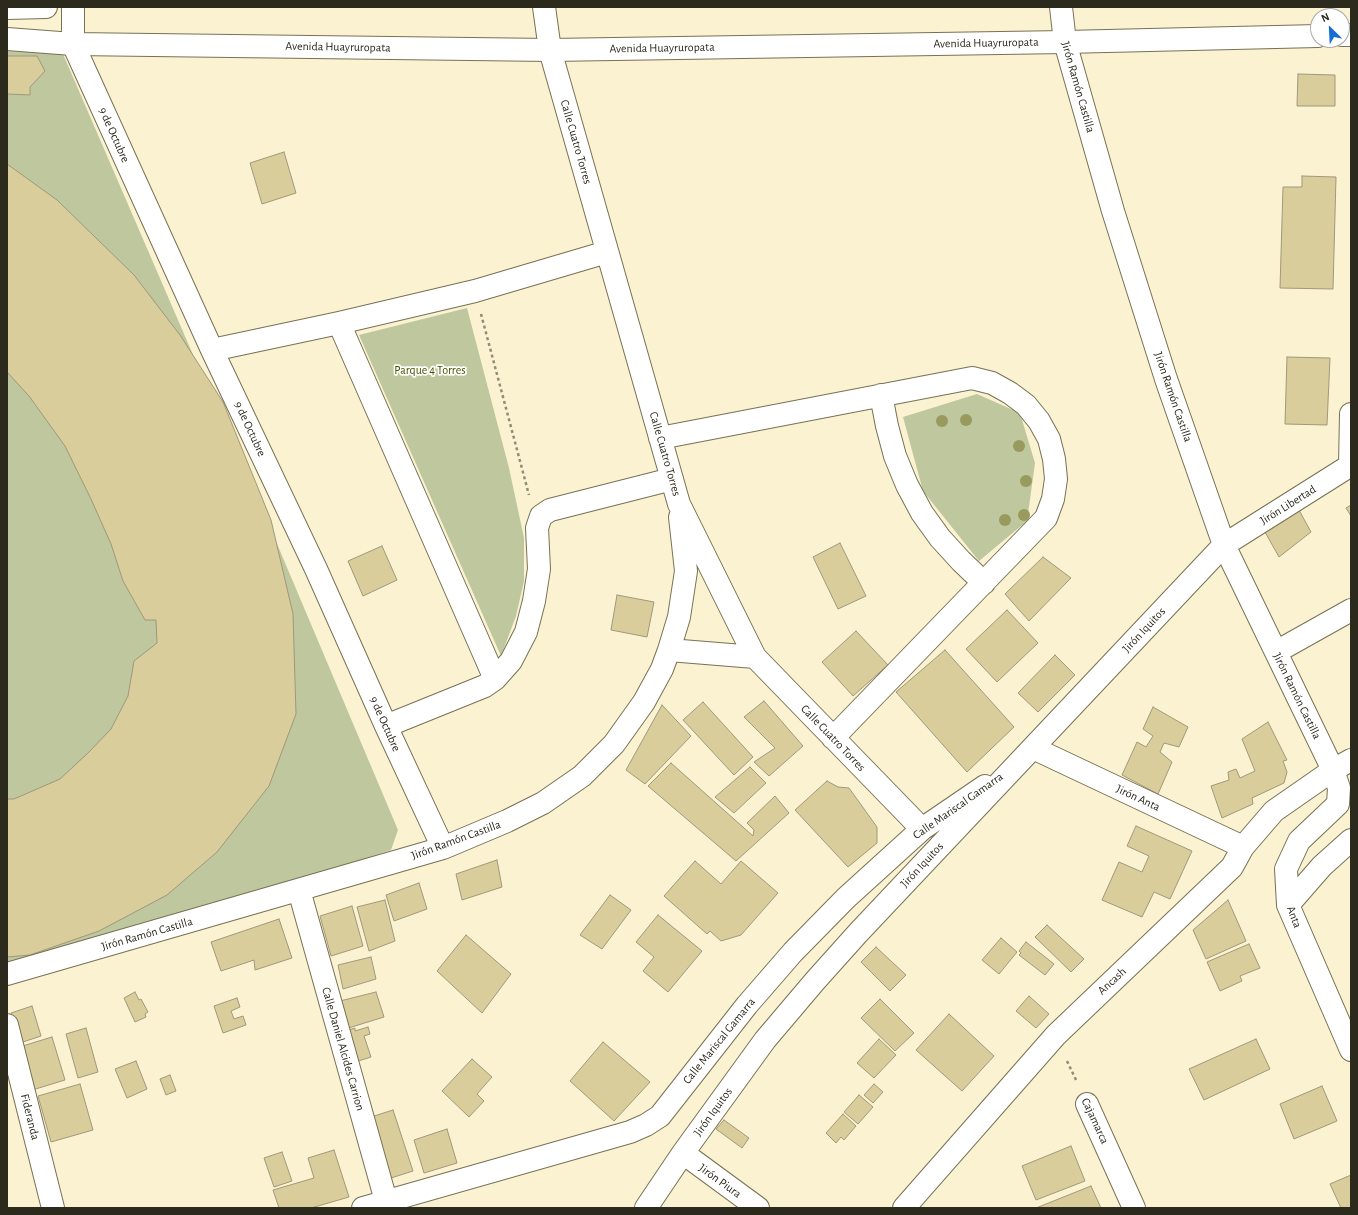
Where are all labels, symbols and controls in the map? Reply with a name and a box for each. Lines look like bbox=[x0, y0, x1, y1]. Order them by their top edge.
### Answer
north arrow bbox=[1310, 8, 1350, 48]
text: N bbox=[1320, 11, 1331, 24]
street label: Avenida Huayruropata bbox=[933, 35, 1039, 51]
street label: Avenida Huayruropata bbox=[285, 39, 391, 55]
street label: Avenida Huayruropata bbox=[609, 40, 715, 56]
street label: Jirón Ramón Castilla bbox=[1058, 40, 1098, 134]
street label: Calle Cuatro Torres bbox=[557, 98, 595, 186]
street label: 9 de Octubre bbox=[95, 105, 133, 165]
street label: Jirón Ramón Castilla bbox=[1151, 350, 1195, 444]
park label: Parque 4 Torres bbox=[394, 363, 466, 377]
street label: 9 de Octubre bbox=[231, 399, 269, 459]
street label: Calle Cuatro Torres bbox=[646, 410, 684, 498]
street label: Jirón Libertad bbox=[1257, 482, 1319, 528]
street label: Jirón Iquitos bbox=[1119, 604, 1169, 656]
street label: Jirón Ramón Castilla bbox=[1270, 650, 1324, 742]
street label: 9 de Octubre bbox=[366, 694, 404, 754]
street label: Calle Cuatro Torres bbox=[798, 702, 868, 774]
street label: Calle Mariscal Gamarra bbox=[910, 769, 1006, 843]
street label: Jirón Anta bbox=[1114, 782, 1162, 814]
street label: Jirón Ramón Castilla bbox=[409, 817, 503, 863]
street label: Jirón Iquitos bbox=[897, 839, 947, 891]
street label: Anta bbox=[1283, 904, 1305, 930]
street label: Jirón Ramón Castilla bbox=[100, 914, 194, 954]
street label: Ancash bbox=[1095, 964, 1129, 998]
street label: Calle Daniel Alcides Carrion bbox=[318, 986, 368, 1112]
street label: Calle Mariscal Gamarra bbox=[680, 995, 758, 1087]
street label: Jirón Iquitos bbox=[691, 1085, 735, 1139]
street label: Fideranda bbox=[17, 1092, 43, 1142]
street label: Cajamarca bbox=[1078, 1096, 1112, 1146]
street label: Jirón Piura bbox=[696, 1161, 744, 1201]

